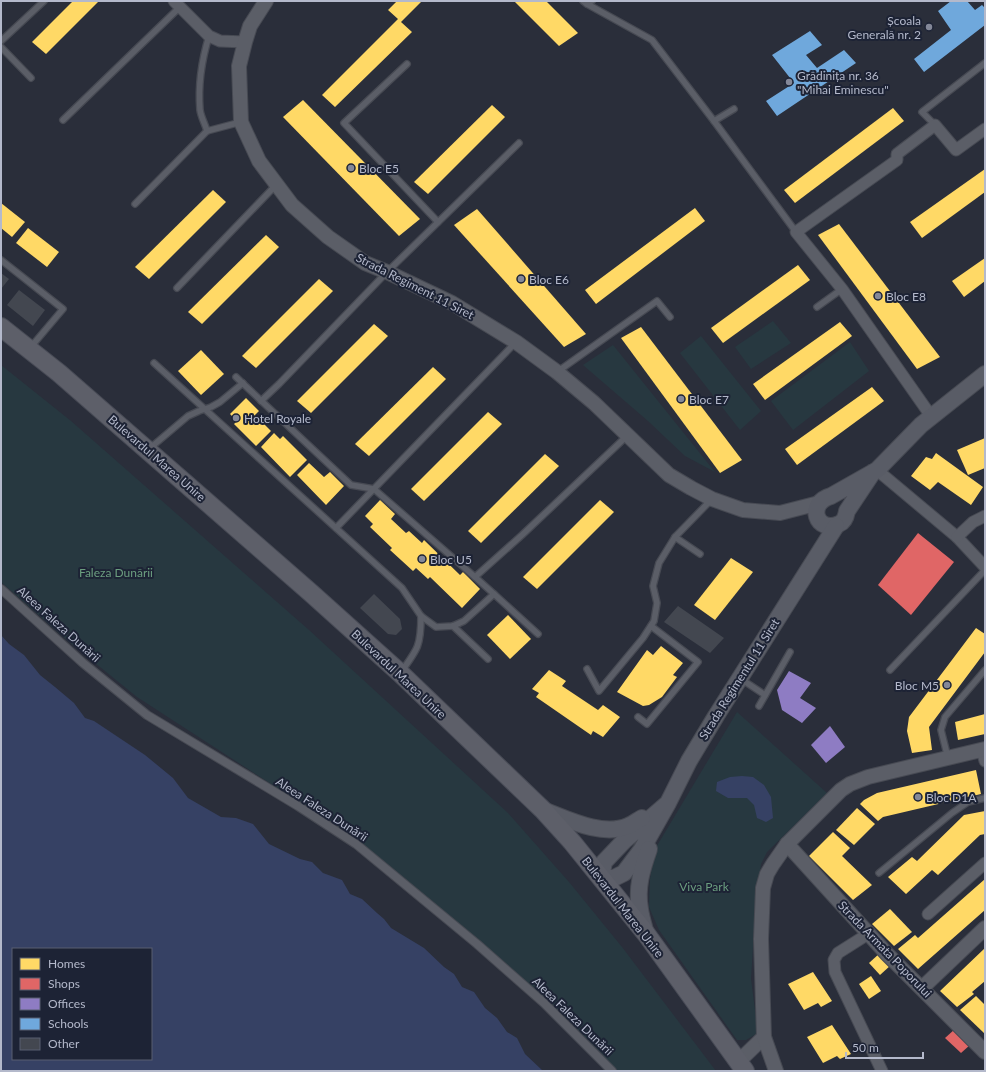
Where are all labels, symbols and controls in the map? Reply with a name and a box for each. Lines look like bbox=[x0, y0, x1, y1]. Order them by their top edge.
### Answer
place label: Școala Generală nr. 2 bbox=[847, 13, 921, 42]
marker: Școala Generală nr. 2 bbox=[924, 22, 934, 32]
place label: Grădinița nr. 36 "Mihai Eminescu" bbox=[797, 68, 889, 97]
marker: Grădinița nr. 36 "Mihai Eminescu" bbox=[784, 77, 794, 87]
place label: Bloc E5 bbox=[359, 161, 399, 176]
marker: Bloc E5 bbox=[346, 163, 356, 173]
street label: Strada Regiment 11 Siret bbox=[354, 250, 477, 323]
place label: Bloc E6 bbox=[529, 272, 569, 287]
marker: Bloc E6 bbox=[516, 274, 526, 284]
place label: Bloc E8 bbox=[886, 289, 926, 304]
marker: Bloc E8 bbox=[873, 291, 883, 301]
place label: Bloc E7 bbox=[689, 392, 729, 407]
marker: Bloc E7 bbox=[676, 394, 686, 404]
place label: Hotel Royale bbox=[244, 411, 311, 426]
street label: Bulevardul Marea Unire bbox=[105, 412, 209, 504]
marker: Hotel Royale bbox=[231, 413, 241, 423]
place label: Bloc U5 bbox=[430, 552, 472, 567]
marker: Bloc U5 bbox=[417, 554, 427, 564]
park label: Faleza Dunării bbox=[79, 565, 153, 580]
street label: Aleea Faleza Dunării bbox=[14, 583, 104, 665]
street label: Strada Regimentul 11 Siret bbox=[696, 615, 783, 742]
street label: Bulevardul Marea Unire bbox=[349, 626, 449, 722]
place label: Bloc M5 bbox=[895, 678, 939, 693]
marker: Bloc M5 bbox=[942, 680, 952, 690]
street label: Aleea Faleza Dunării bbox=[273, 774, 371, 844]
place label: Bloc D1A bbox=[926, 790, 977, 805]
marker: Bloc D1A bbox=[913, 792, 923, 802]
street label: Bulevardul Marea Unire bbox=[579, 854, 667, 960]
park label: Viva Park bbox=[679, 879, 730, 894]
street label: Strada Armata Poporului bbox=[835, 898, 935, 1000]
legend bbox=[12, 948, 152, 1060]
text: Homes bbox=[48, 956, 85, 971]
street label: Aleea Faleza Dunării bbox=[529, 974, 617, 1059]
text: Shops bbox=[48, 976, 80, 991]
text: Offices bbox=[48, 996, 85, 1011]
text: Schools bbox=[48, 1016, 89, 1031]
scale bar bbox=[846, 1034, 923, 1060]
text: Other bbox=[48, 1036, 80, 1051]
text: 50 m bbox=[852, 1040, 879, 1055]

